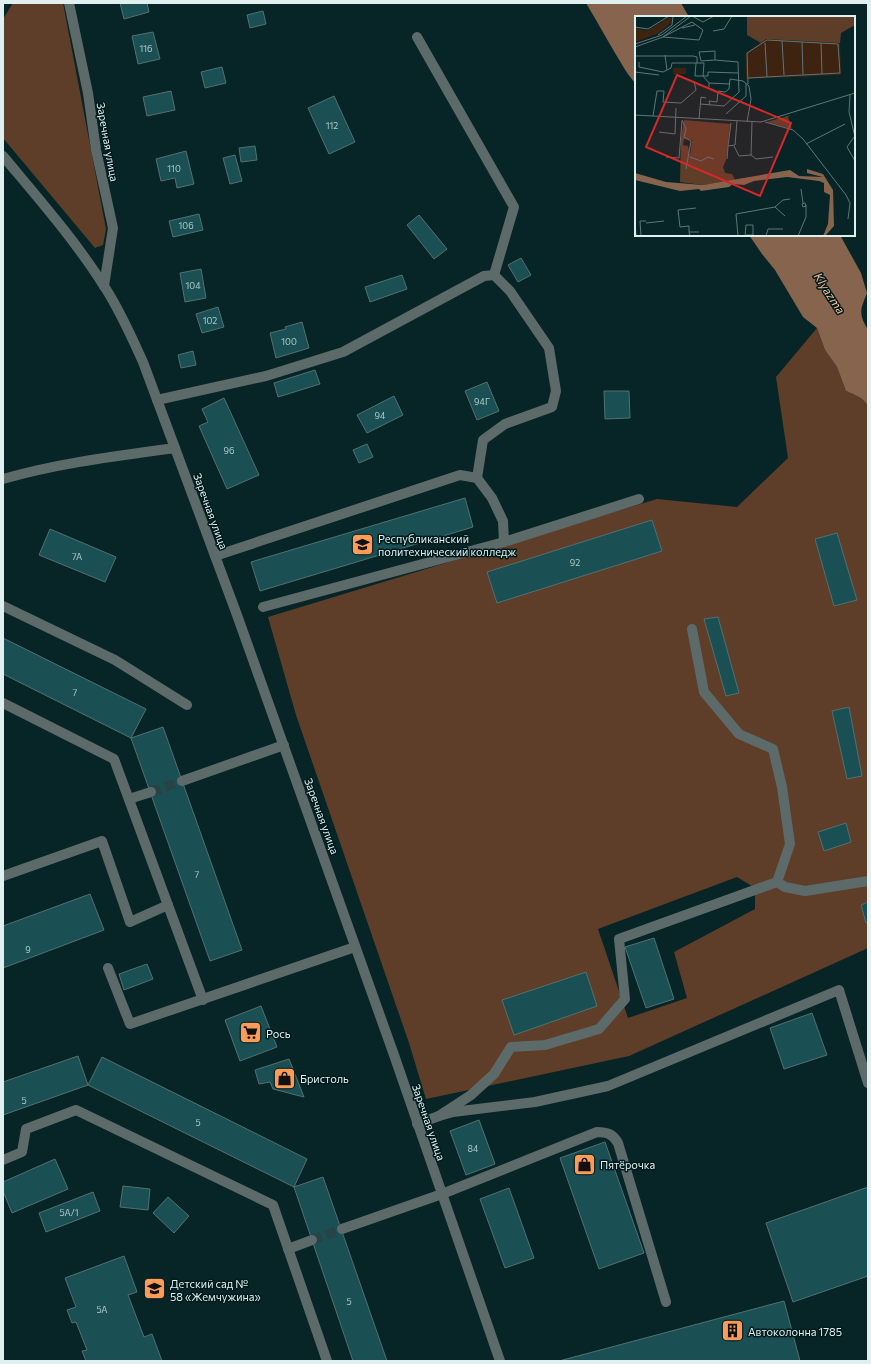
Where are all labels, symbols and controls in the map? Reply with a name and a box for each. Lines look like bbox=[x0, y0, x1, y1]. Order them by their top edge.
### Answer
inset map bbox=[635, 16, 855, 236]
house number: 116 bbox=[139, 43, 153, 54]
street label: Заречная улица bbox=[95, 101, 121, 183]
house number: 112 bbox=[326, 120, 338, 131]
house number: 110 bbox=[167, 163, 181, 174]
house number: 106 bbox=[178, 220, 194, 231]
water label: Klyazma bbox=[812, 270, 848, 316]
house number: 104 bbox=[185, 280, 201, 291]
house number: 102 bbox=[203, 315, 217, 326]
house number: 100 bbox=[281, 336, 297, 347]
house number: 94Г bbox=[474, 396, 490, 407]
house number: 94 bbox=[375, 410, 386, 421]
house number: 96 bbox=[224, 445, 234, 456]
street label: Заречная улица bbox=[191, 471, 231, 551]
school or university icon: Республиканский политехнический колледж bbox=[349, 531, 375, 557]
place label: Республиканский политехнический колледж bbox=[378, 532, 517, 558]
house number: 7А bbox=[72, 551, 82, 562]
house number: 92 bbox=[570, 557, 580, 568]
house number: 7 bbox=[73, 687, 78, 698]
street label: Заречная улица bbox=[302, 776, 342, 856]
house number: 7 bbox=[195, 869, 200, 880]
house number: 9 bbox=[25, 944, 31, 955]
supermarket icon: Рось bbox=[238, 1020, 264, 1046]
place label: Рось bbox=[266, 1027, 291, 1040]
shop icon: Бристоль bbox=[271, 1065, 297, 1091]
place label: Бристоль bbox=[300, 1072, 349, 1085]
street label: Заречная улица bbox=[410, 1082, 448, 1162]
house number: 5 bbox=[21, 1095, 27, 1106]
house number: 5 bbox=[195, 1117, 201, 1128]
house number: 84 bbox=[468, 1143, 479, 1154]
shop icon: Пятёрочка bbox=[572, 1151, 598, 1177]
place label: Пятёрочка bbox=[600, 1158, 655, 1171]
house number: 5А/1 bbox=[59, 1207, 79, 1218]
school or university icon: Детский сад № 58 «Жемчужина» bbox=[142, 1276, 168, 1302]
place label: Детский сад № 58 «Жемчужина» bbox=[170, 1277, 261, 1303]
house number: 5 bbox=[346, 1296, 352, 1307]
house number: 5А bbox=[96, 1304, 108, 1315]
building icon: Автоколонна 1785 bbox=[719, 1318, 745, 1344]
place label: Автоколонна 1785 bbox=[748, 1325, 842, 1338]

